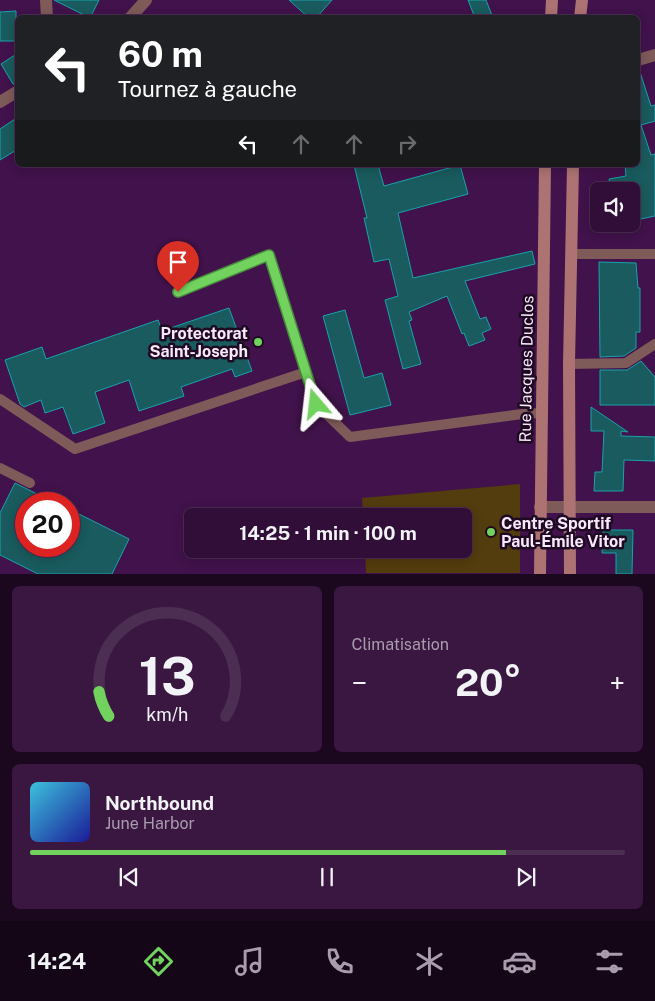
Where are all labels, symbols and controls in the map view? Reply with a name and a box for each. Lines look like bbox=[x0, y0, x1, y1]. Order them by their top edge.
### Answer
text: 60 m bbox=[118, 34, 203, 75]
icon: left bbox=[35, 35, 100, 100]
text: Tournez à gauche bbox=[118, 76, 297, 102]
icon: left bbox=[234, 130, 262, 158]
icon: ahead bbox=[287, 130, 315, 158]
icon: ahead bbox=[340, 130, 368, 158]
icon: right bbox=[393, 130, 421, 158]
map controls bbox=[590, 182, 640, 232]
button: sound bbox=[590, 182, 640, 232]
pin bbox=[157, 241, 199, 292]
icon: arrive bbox=[164, 248, 192, 276]
street label: Rue Jacques Duclos bbox=[516, 295, 537, 443]
place label: Protectorat Saint-Joseph bbox=[150, 324, 248, 361]
marker: Protectorat Saint-Joseph bbox=[252, 336, 264, 348]
position arrow bbox=[289, 377, 341, 429]
speed limit sign: 20 bbox=[15, 492, 80, 557]
place label: Centre Sportif Paul-Émile Vitor bbox=[501, 514, 625, 551]
text: 14:25 · 1 min · 100 m bbox=[239, 522, 417, 544]
marker: Centre Sportif Paul-Émile Vitor bbox=[485, 526, 497, 538]
text: Climatisation bbox=[352, 635, 449, 654]
text: 13 bbox=[138, 646, 195, 707]
text: 20° bbox=[455, 660, 522, 705]
text: − bbox=[352, 666, 367, 699]
text: + bbox=[609, 666, 625, 699]
text: km/h bbox=[146, 704, 188, 725]
text: Northbound bbox=[105, 792, 214, 814]
text: June Harbor bbox=[105, 814, 195, 833]
icon: previous bbox=[115, 863, 143, 891]
icon: pause bbox=[313, 863, 341, 891]
icon: next bbox=[512, 863, 540, 891]
icon: directions bbox=[141, 944, 176, 979]
icon: music bbox=[232, 944, 267, 979]
icon: phone bbox=[322, 944, 357, 979]
icon: climate bbox=[412, 944, 447, 979]
icon: car bbox=[502, 944, 537, 979]
icon: filters bbox=[592, 944, 627, 979]
text: 14:24 bbox=[28, 948, 86, 974]

